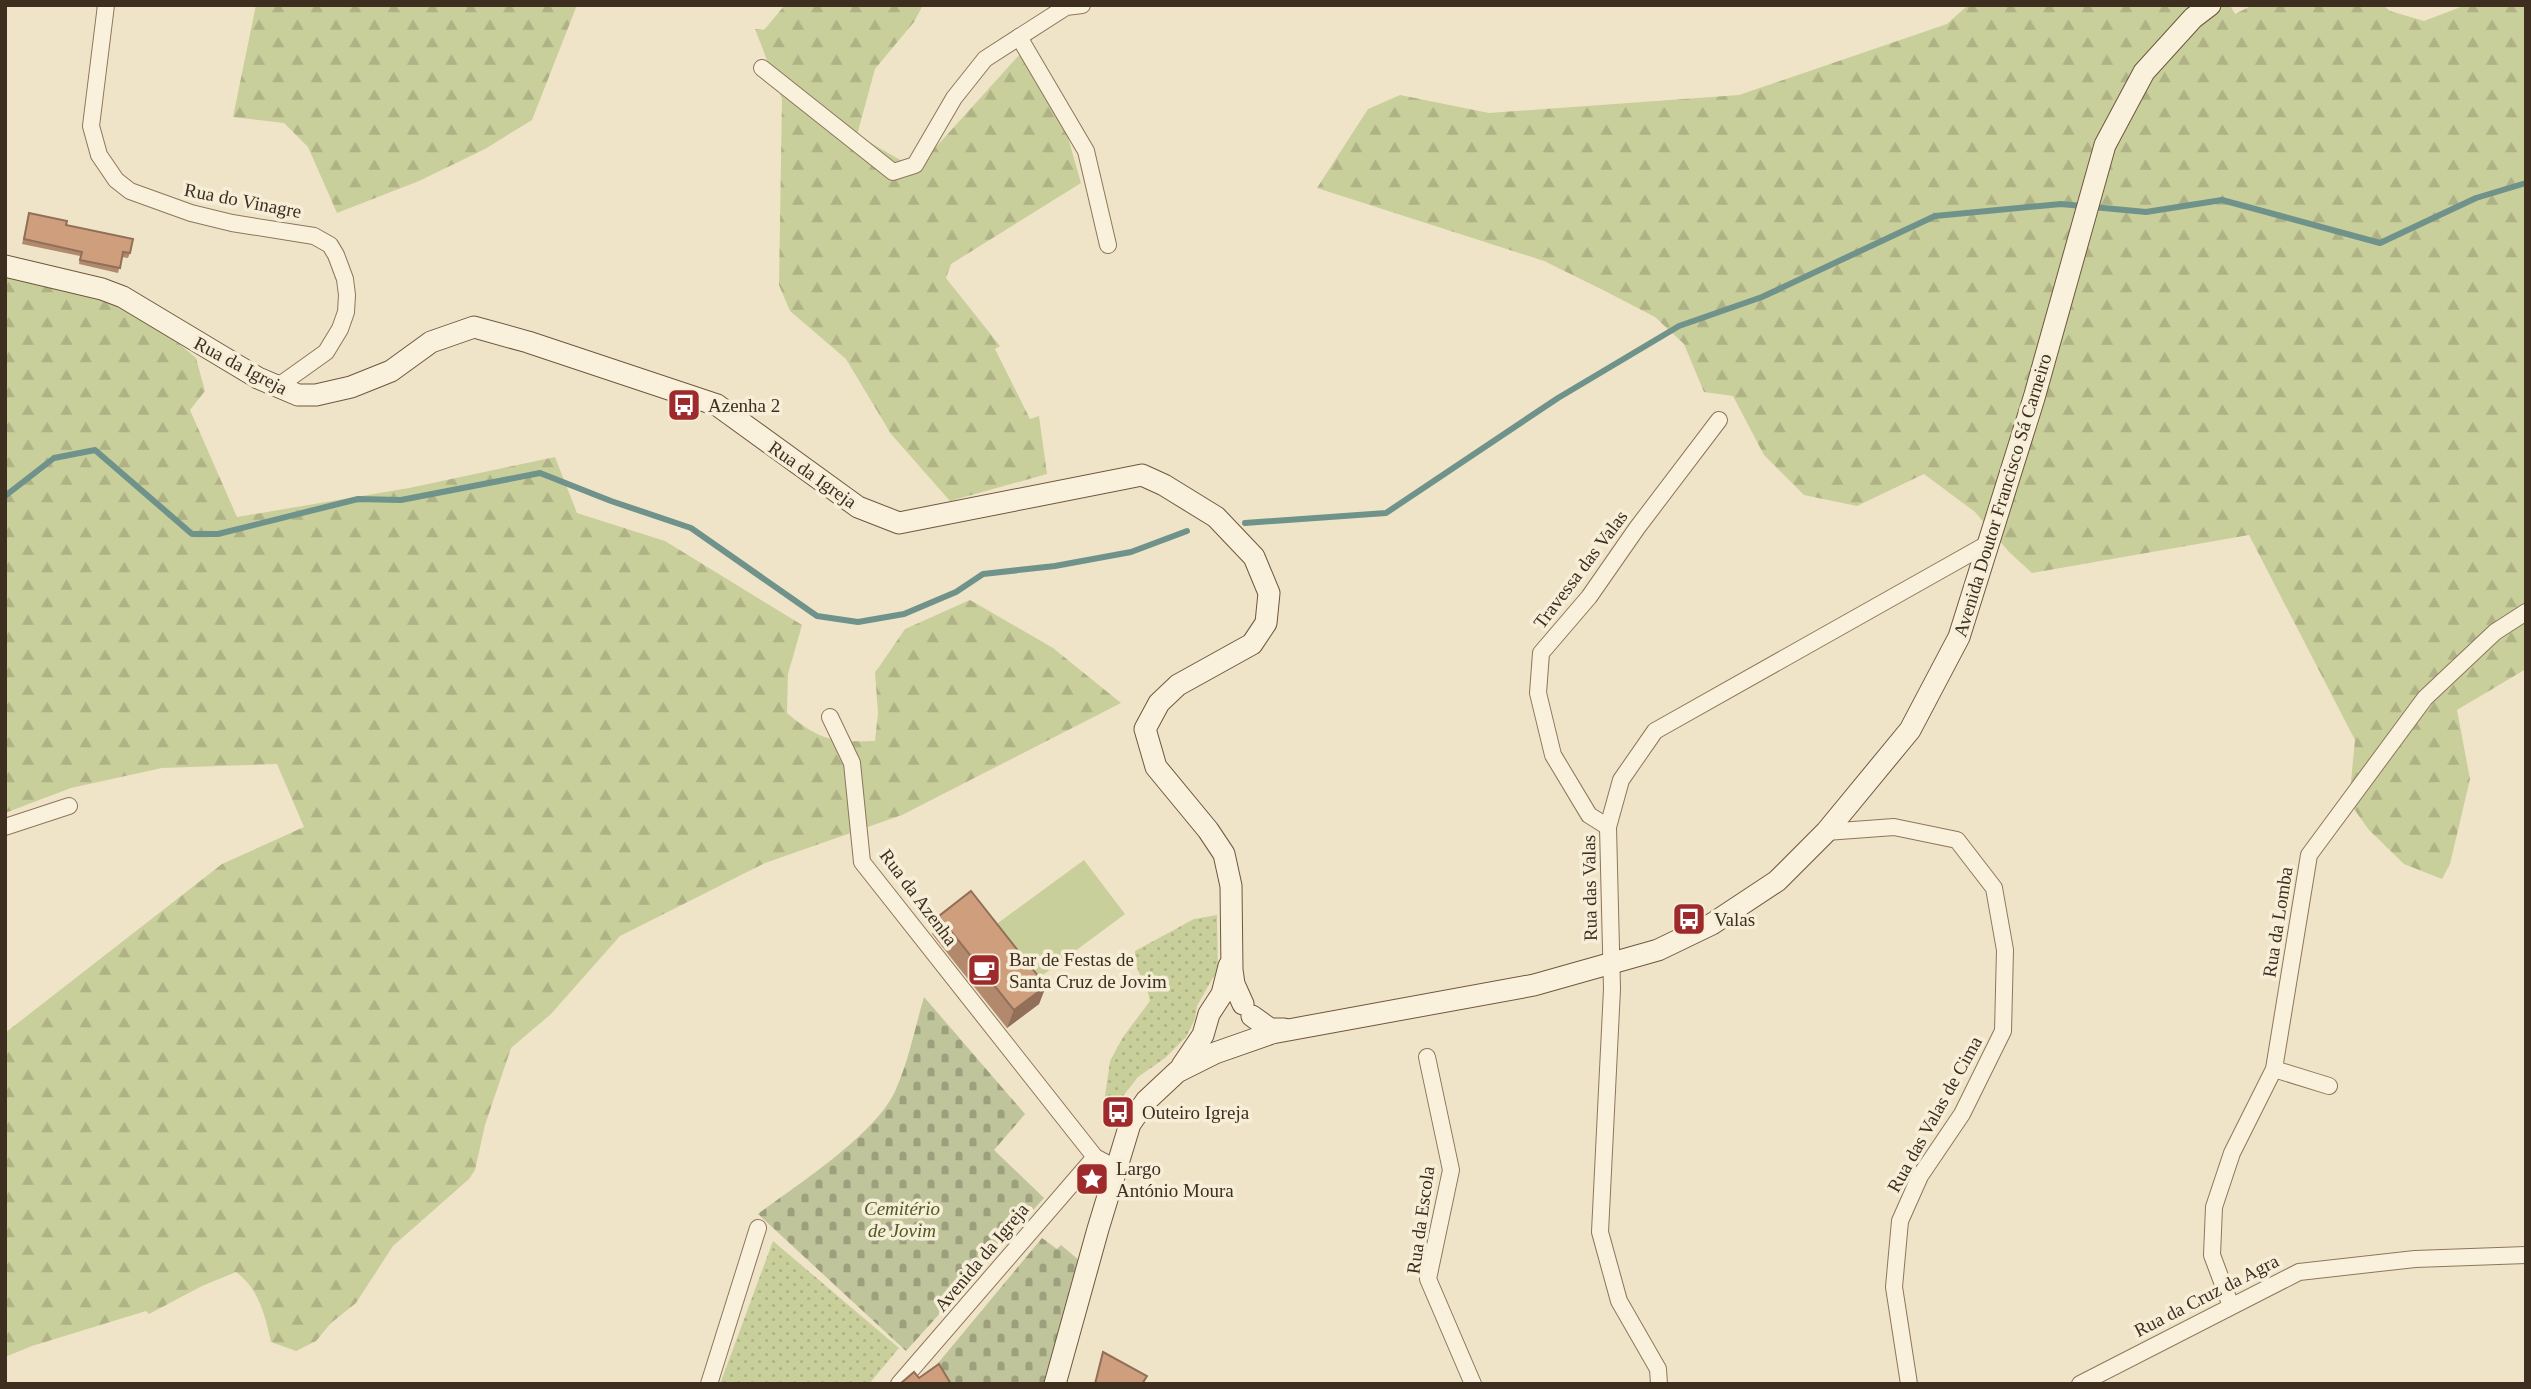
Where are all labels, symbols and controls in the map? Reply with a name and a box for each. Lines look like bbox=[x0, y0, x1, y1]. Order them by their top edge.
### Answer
street label: Rua do Vinagre bbox=[183, 179, 303, 222]
street label: Rua da Igreja bbox=[191, 332, 291, 399]
street label: Avenida Doutor Francisco Sá Carneiro bbox=[1949, 351, 2056, 639]
bus stop icon: Azenha 2 bbox=[665, 386, 703, 424]
place label: Azenha 2 bbox=[708, 395, 780, 416]
street label: Rua da Igreja bbox=[765, 436, 861, 513]
street label: Travessa das Valas bbox=[1529, 506, 1632, 633]
street label: Rua das Valas bbox=[1578, 835, 1601, 941]
street label: Rua da Azenha bbox=[876, 845, 962, 950]
street label: Rua da Lomba bbox=[2258, 865, 2297, 979]
bus stop icon: Valas bbox=[1670, 900, 1708, 938]
place label: Valas bbox=[1714, 909, 1755, 930]
place label: Bar de Festas de Santa Cruz de Jovim bbox=[1009, 949, 1167, 992]
cafe icon: Bar de Festas de Santa Cruz de Jovim bbox=[965, 951, 1003, 989]
street label: Rua das Valas de Cima bbox=[1883, 1032, 1986, 1196]
bus stop icon: Outeiro Igreja bbox=[1099, 1093, 1137, 1131]
place label: Outeiro Igreja bbox=[1142, 1102, 1250, 1123]
place label: Largo António Moura bbox=[1116, 1158, 1234, 1201]
place icon: Largo António Moura bbox=[1073, 1160, 1111, 1198]
street label: Rua da Escola bbox=[1403, 1164, 1439, 1275]
park label: Cemitério de Jovim bbox=[864, 1198, 940, 1241]
street label: Avenida da Igreja bbox=[930, 1199, 1033, 1316]
street label: Rua da Cruz da Agra bbox=[2130, 1250, 2282, 1341]

